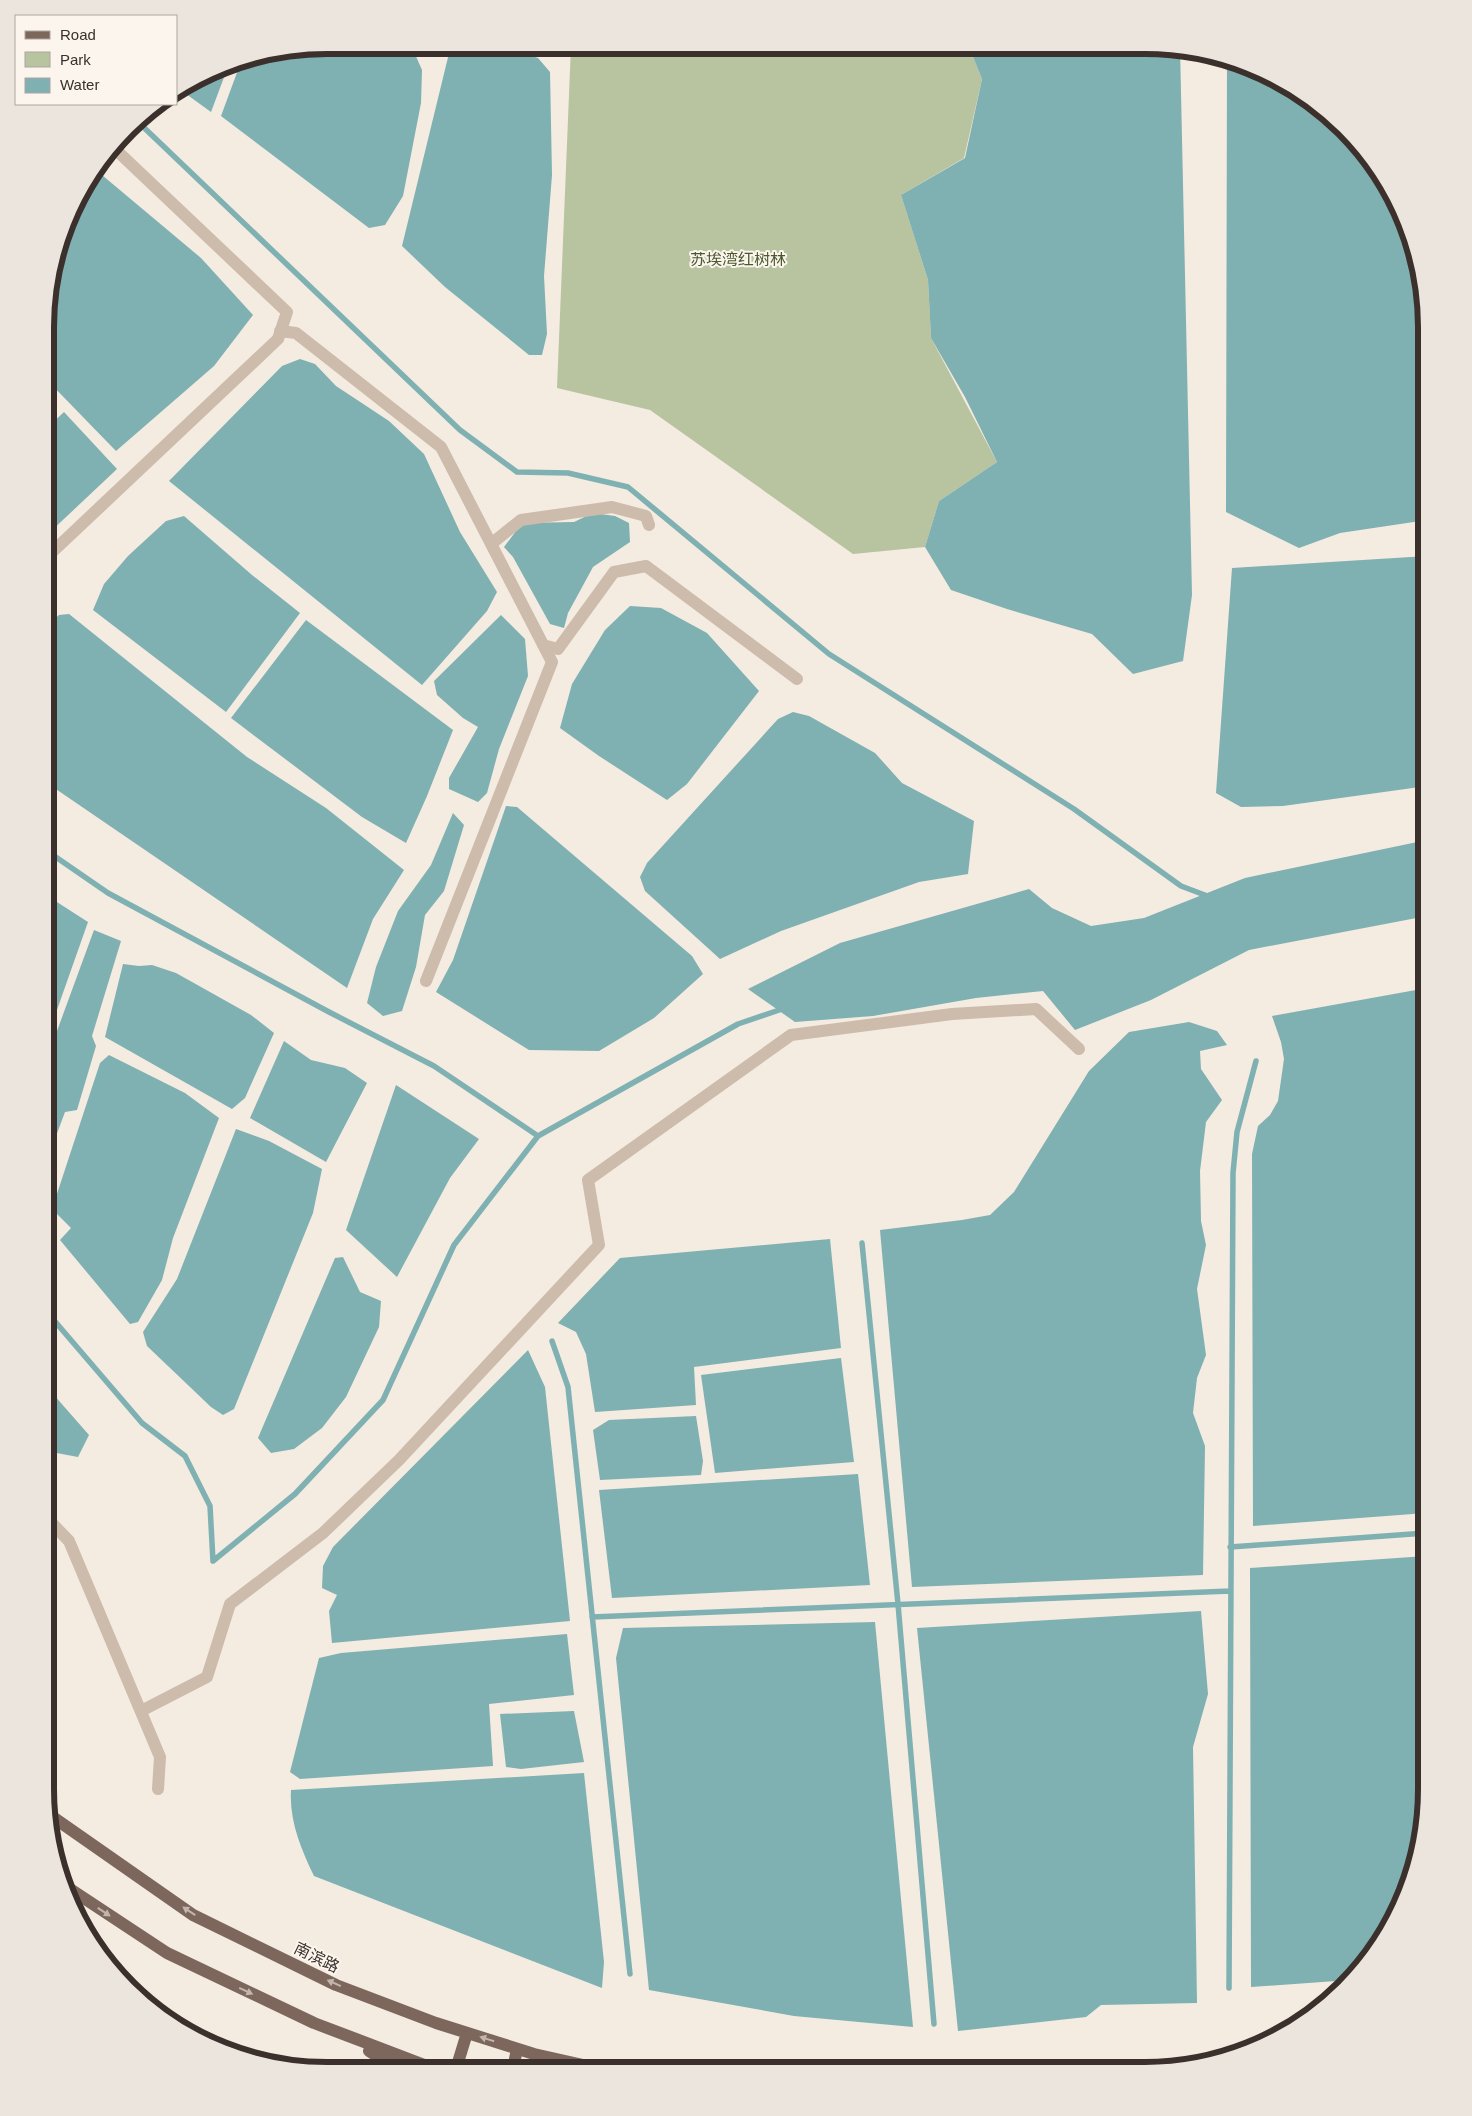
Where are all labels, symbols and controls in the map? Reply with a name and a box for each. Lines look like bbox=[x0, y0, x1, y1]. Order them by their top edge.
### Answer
legend bbox=[15, 15, 178, 105]
text: Road bbox=[60, 26, 96, 43]
text: Park bbox=[60, 51, 91, 68]
text: Water bbox=[60, 76, 99, 93]
park label: 苏埃湾红树林 bbox=[690, 251, 786, 268]
one-way arrow bbox=[182, 1907, 195, 1916]
one-way arrow bbox=[98, 1908, 111, 1917]
street label: 南滨路 bbox=[291, 1939, 342, 1976]
one-way arrow bbox=[327, 1979, 341, 1987]
one-way arrow bbox=[239, 1987, 253, 1995]
one-way arrow bbox=[479, 2035, 494, 2043]

